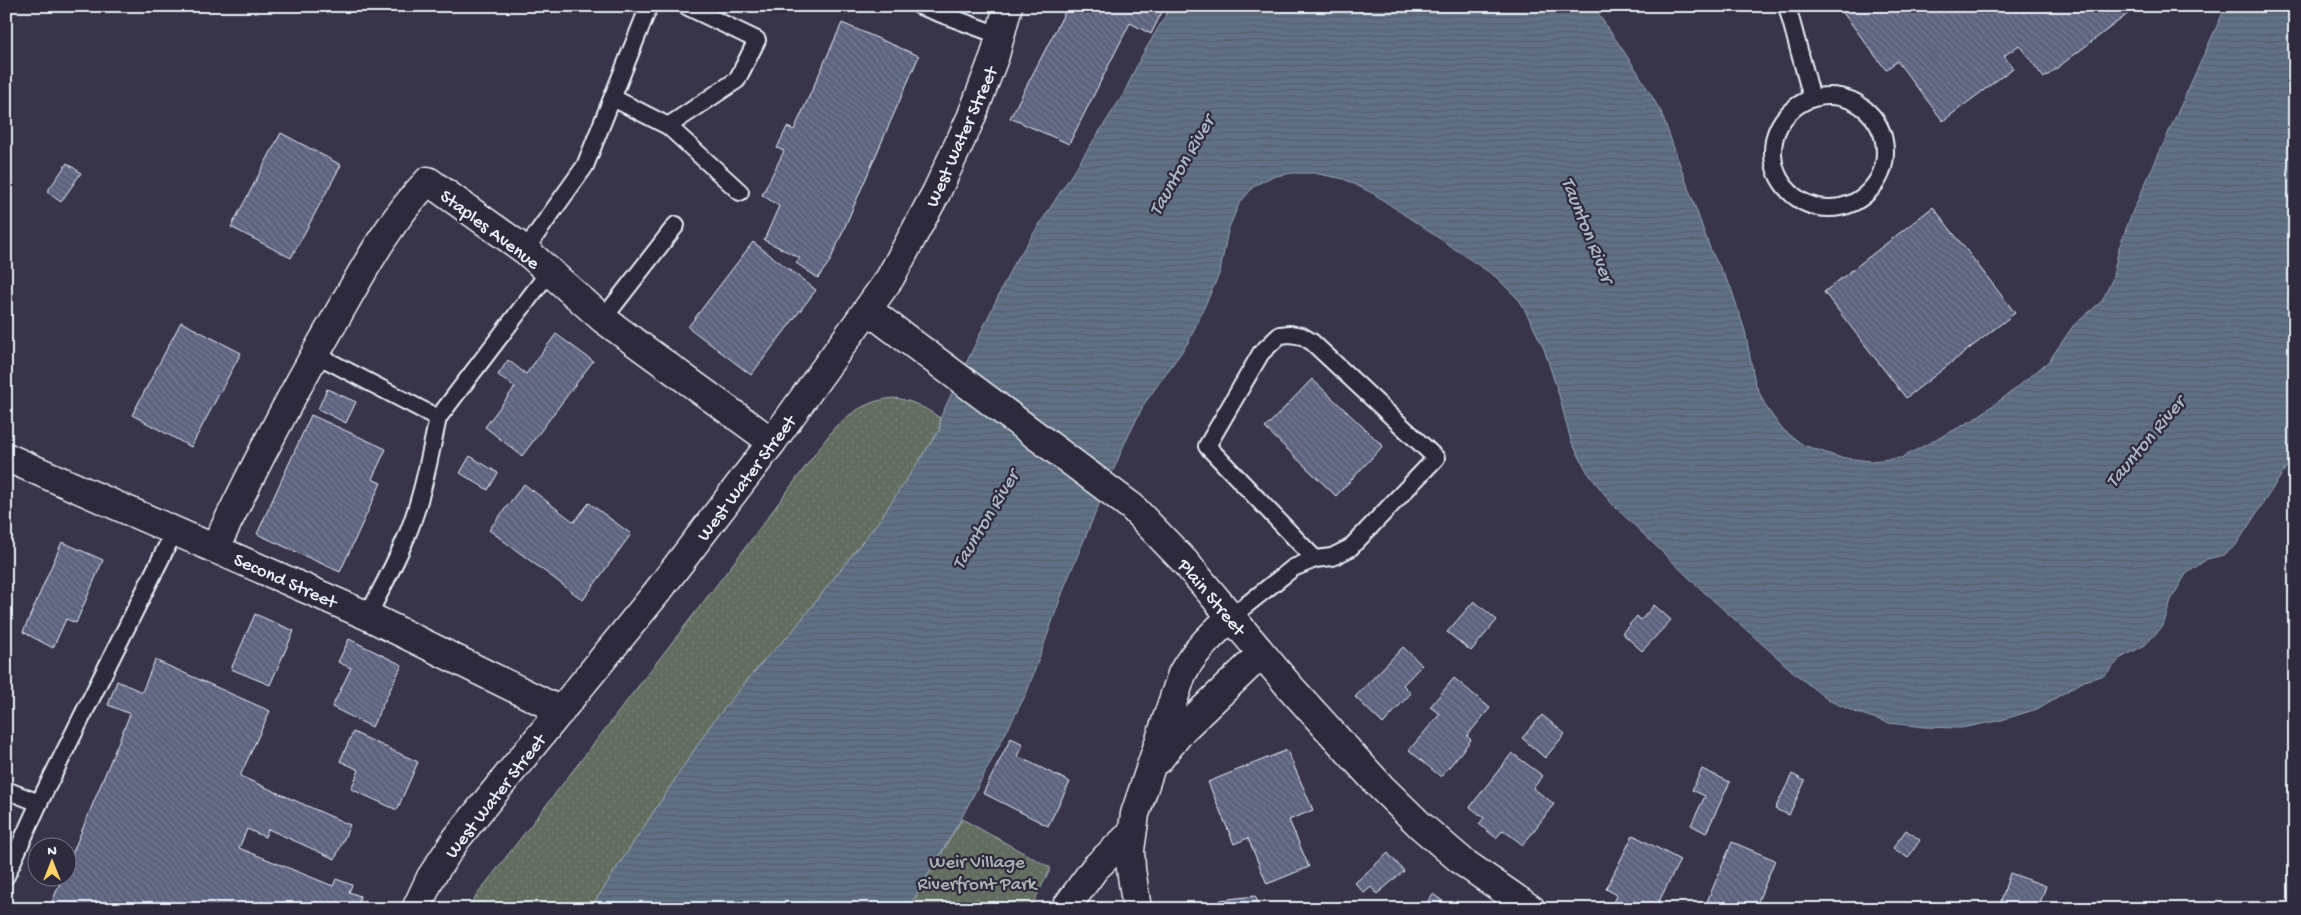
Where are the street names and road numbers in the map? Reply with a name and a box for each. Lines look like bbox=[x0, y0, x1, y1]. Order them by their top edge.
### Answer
street label: West Water Street bbox=[922, 62, 1005, 211]
street label: Staples Avenue bbox=[434, 186, 544, 276]
street label: West Water Street bbox=[693, 410, 804, 546]
street label: Second Street bbox=[230, 549, 342, 616]
street label: Plain Street bbox=[1171, 554, 1251, 643]
street label: West Water Street bbox=[441, 729, 554, 864]

